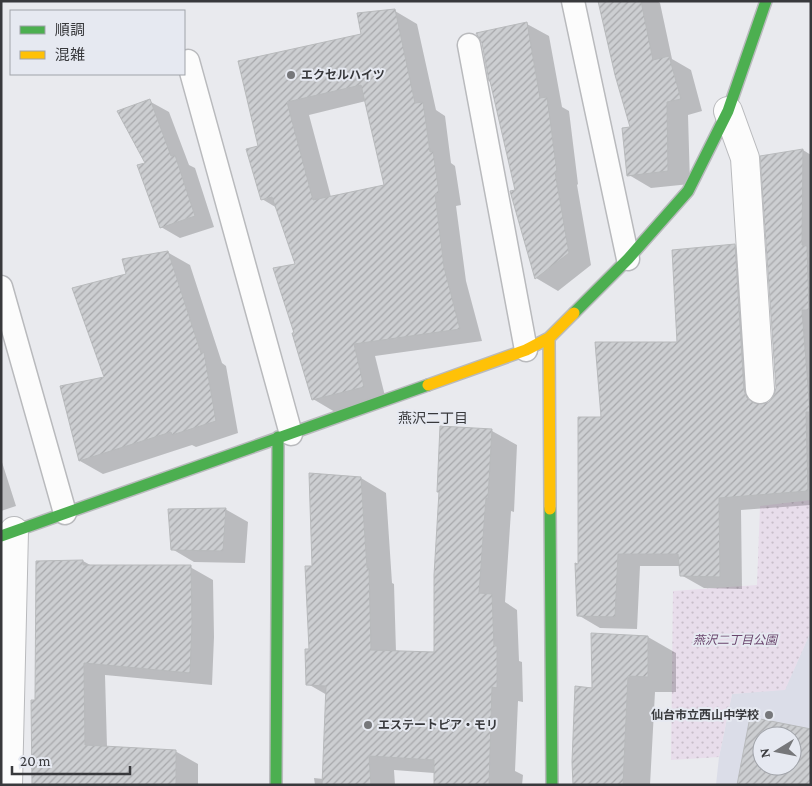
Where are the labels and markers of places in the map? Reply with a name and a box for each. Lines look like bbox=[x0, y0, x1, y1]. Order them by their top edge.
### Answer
place label: エクセルハイツ bbox=[301, 68, 385, 82]
marker: エクセルハイツ bbox=[285, 69, 297, 81]
place label: 仙台市立西山中学校 bbox=[651, 708, 759, 722]
marker: 仙台市立西山中学校 bbox=[763, 709, 775, 721]
place label: エステートピア・モリ bbox=[378, 718, 498, 732]
marker: エステートピア・モリ bbox=[362, 719, 374, 731]

